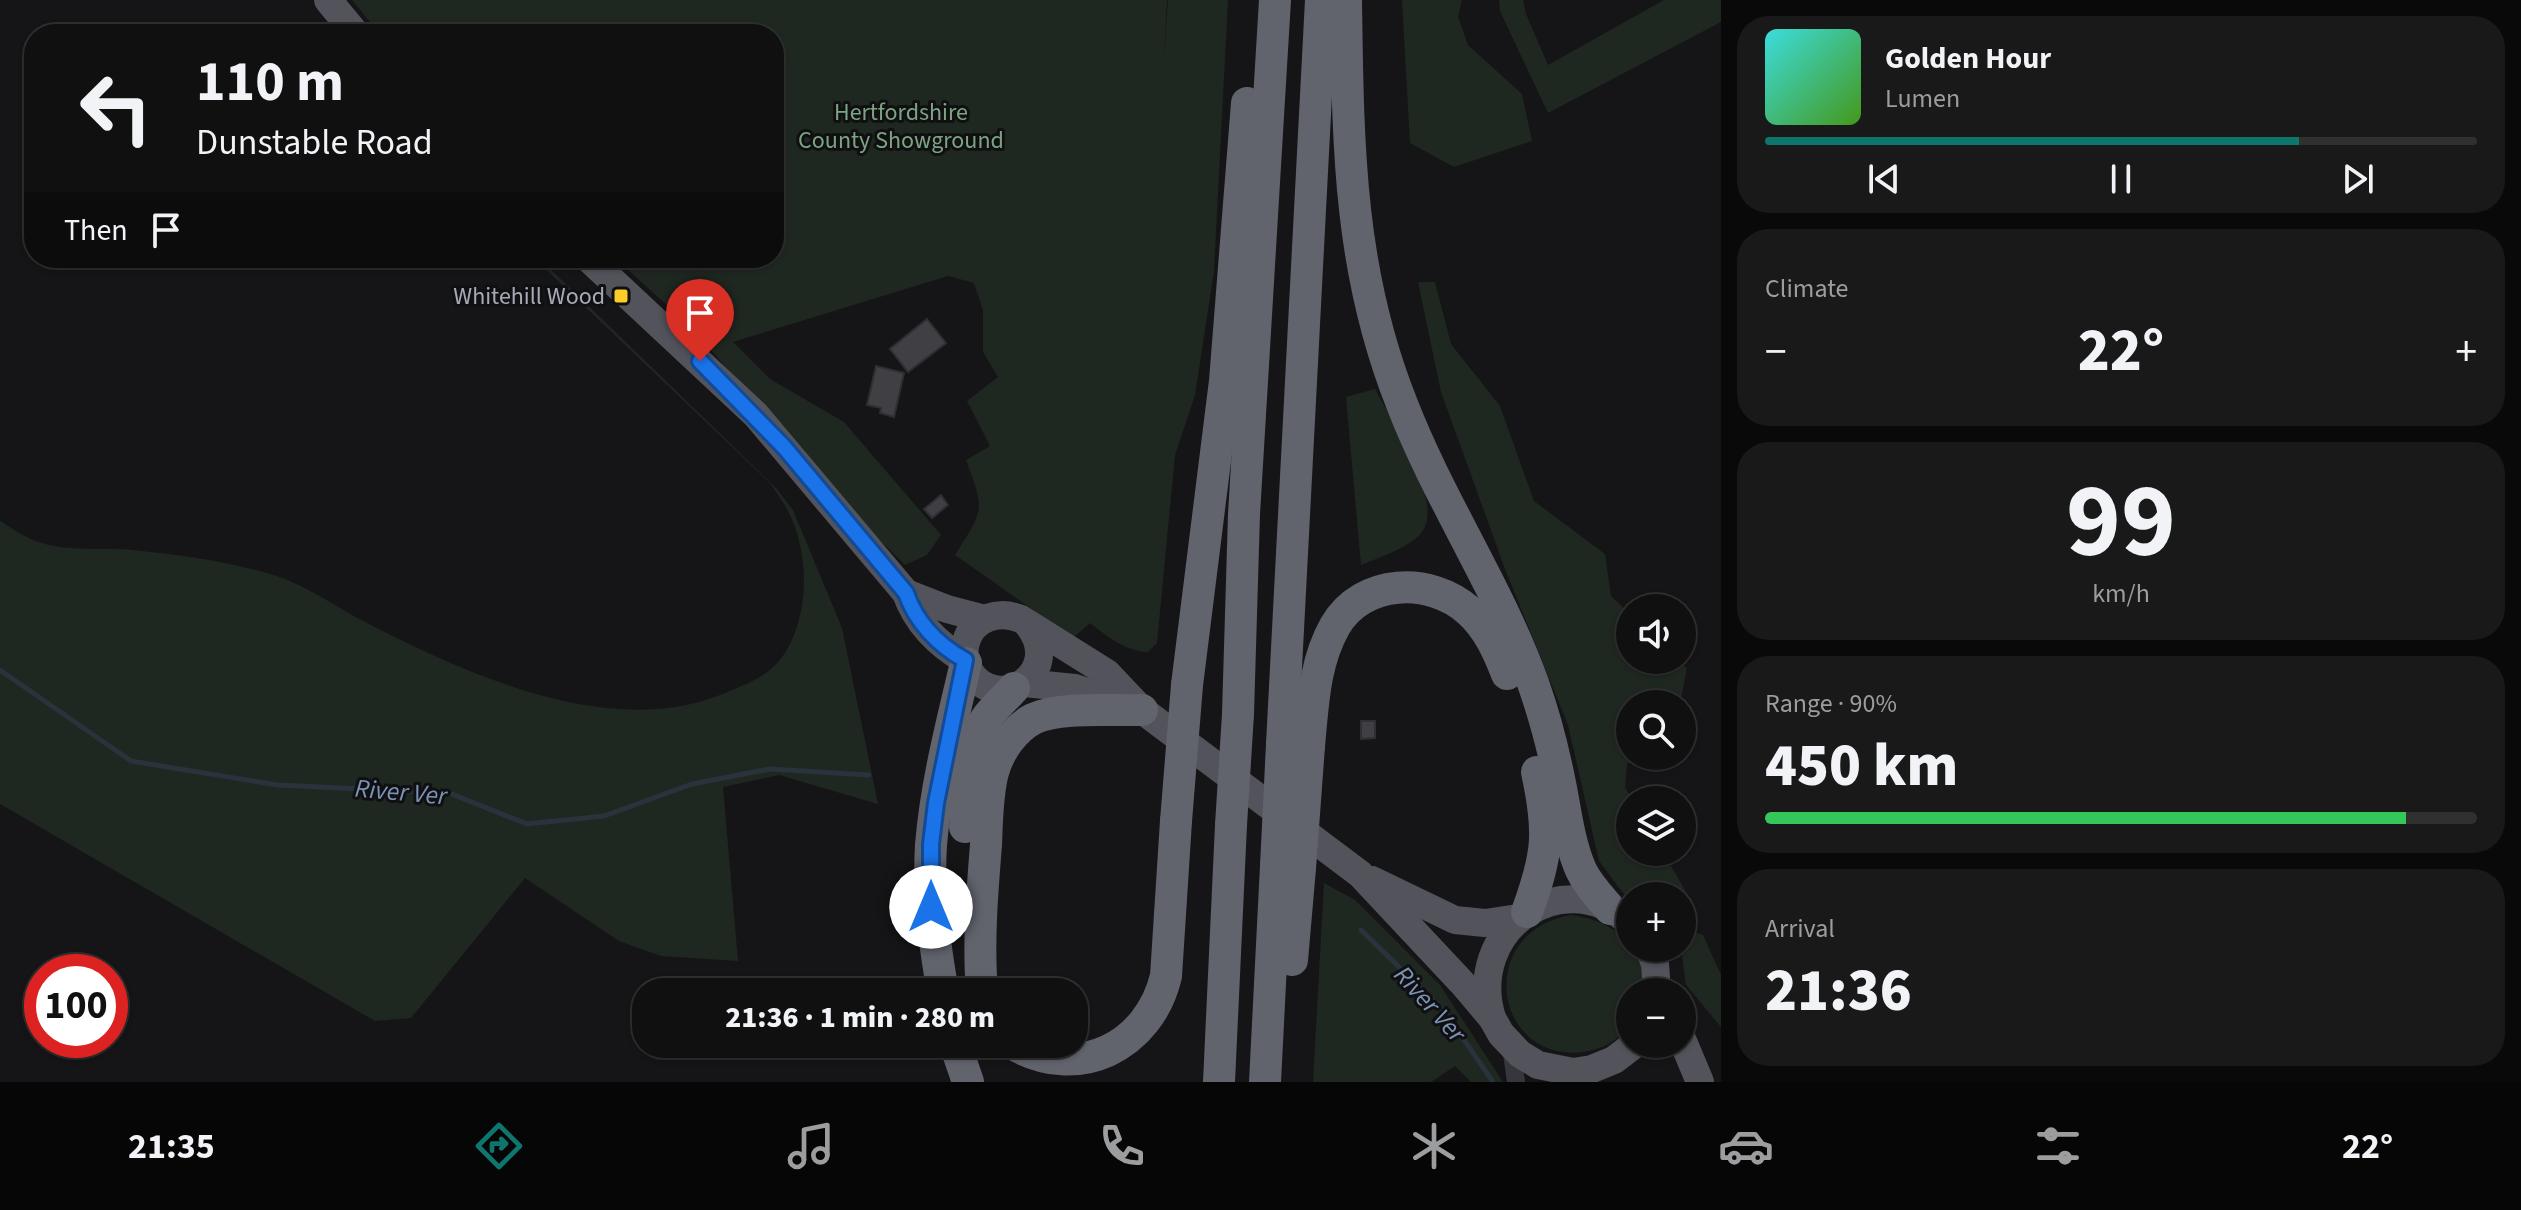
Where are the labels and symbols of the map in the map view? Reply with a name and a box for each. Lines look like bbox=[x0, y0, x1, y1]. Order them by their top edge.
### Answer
park label: Hertfordshire County Showground bbox=[798, 95, 1004, 158]
place label: Whitehill Wood bbox=[453, 279, 605, 314]
pin bbox=[666, 279, 734, 361]
marker: Whitehill Wood bbox=[612, 287, 630, 305]
water label: River Ver bbox=[353, 770, 450, 815]
position arrow bbox=[889, 865, 973, 949]
speed limit sign: 100 bbox=[24, 954, 128, 1058]
water label: River Ver bbox=[1385, 957, 1475, 1051]

